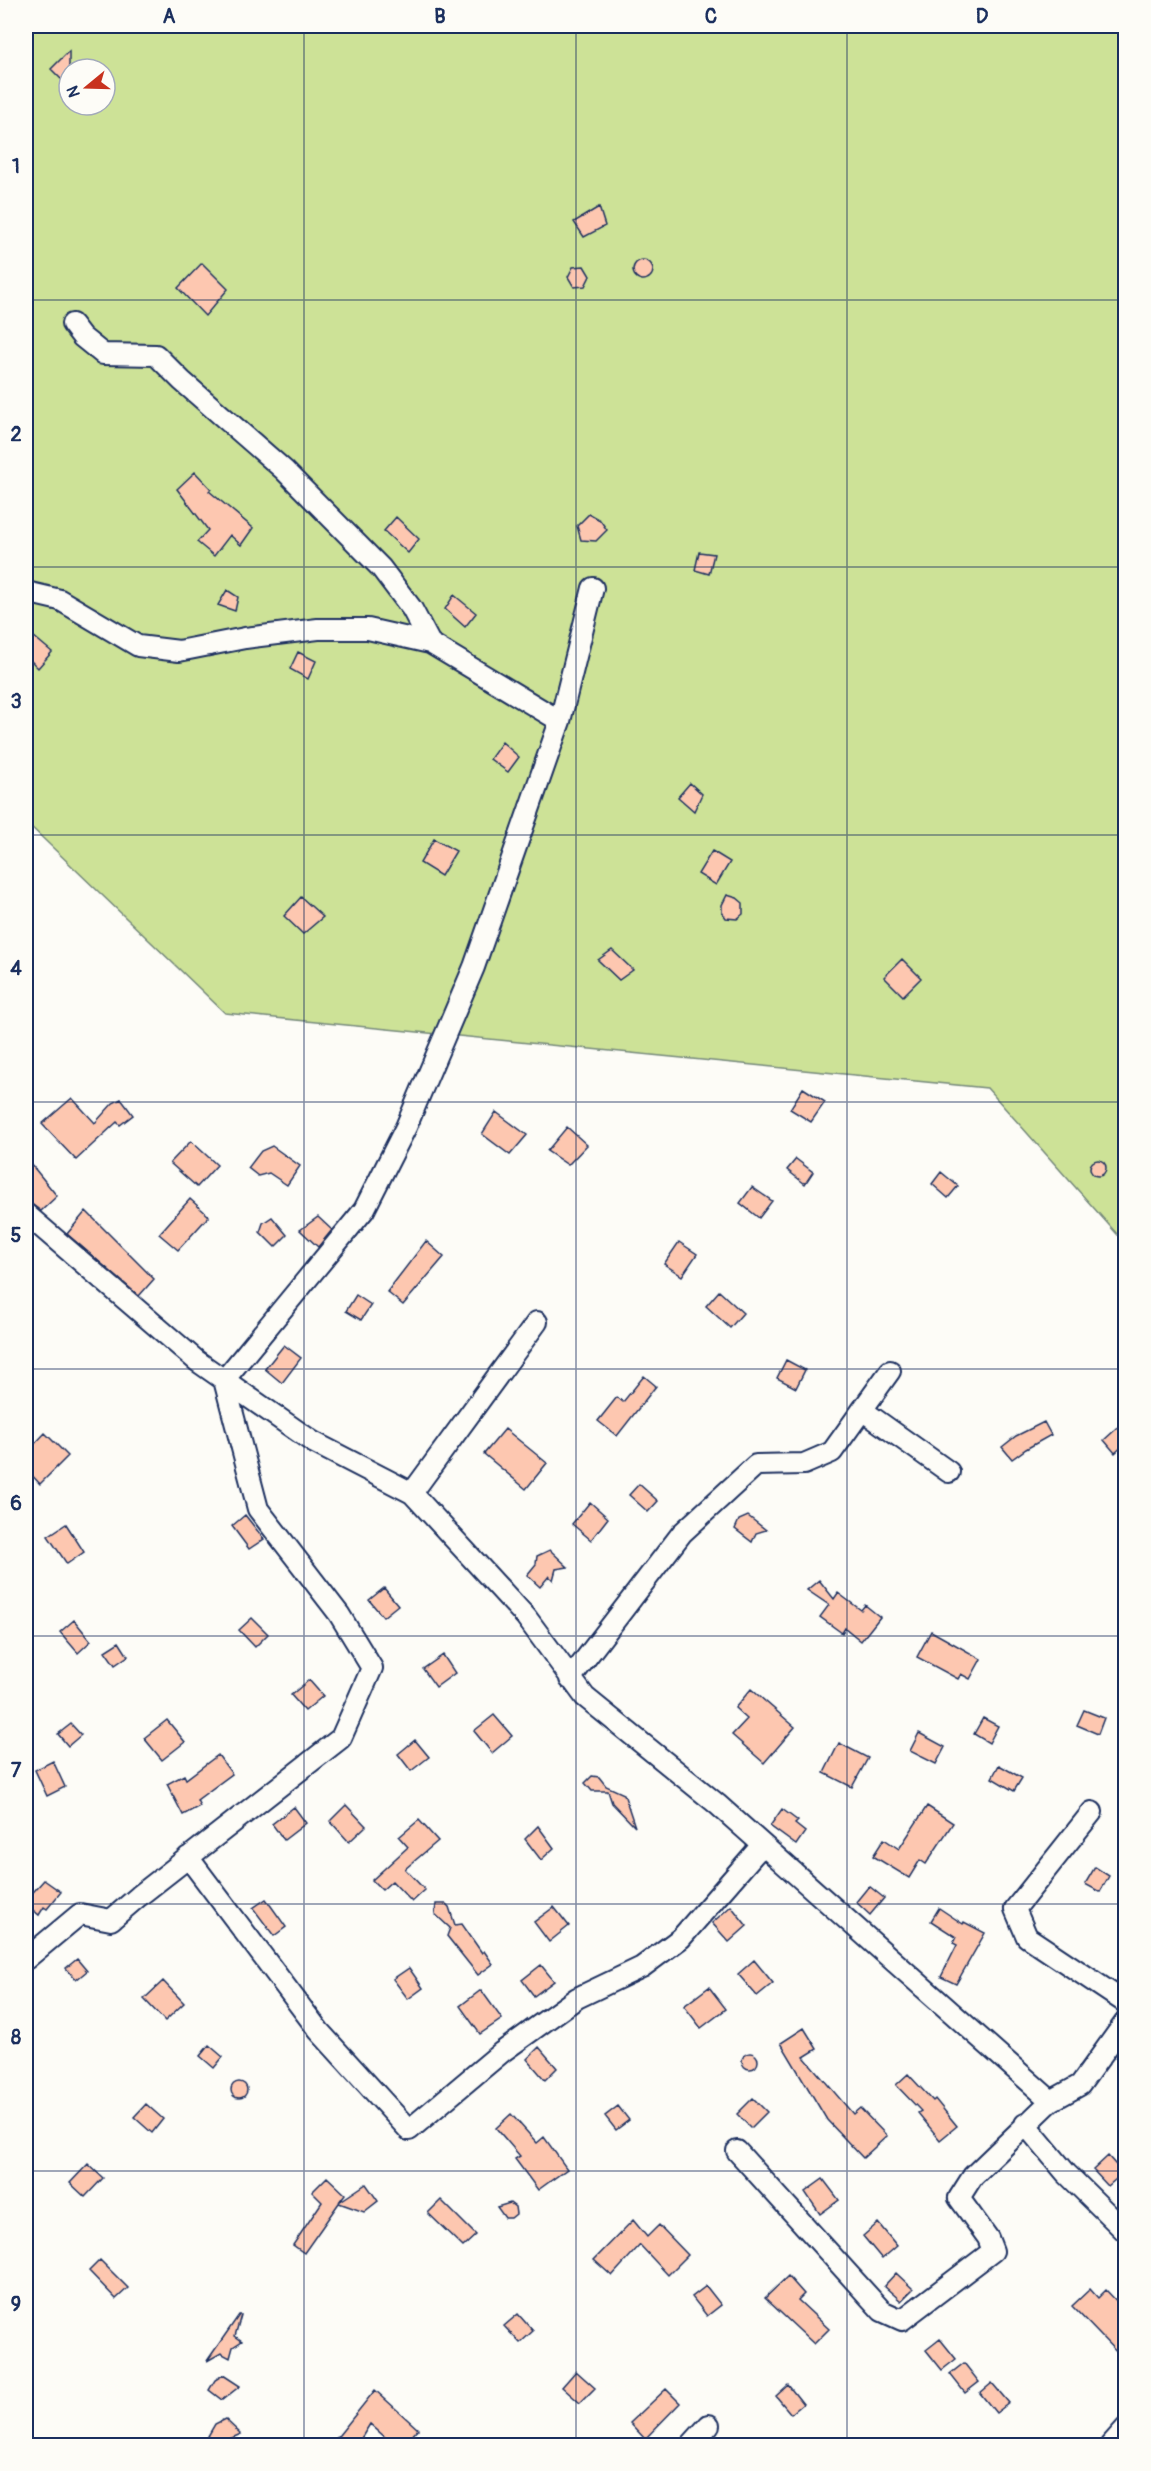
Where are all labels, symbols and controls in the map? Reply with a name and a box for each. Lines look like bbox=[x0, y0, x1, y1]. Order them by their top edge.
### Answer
text: A bbox=[163, 4, 176, 29]
text: B bbox=[434, 4, 446, 29]
text: C bbox=[705, 4, 717, 29]
text: D bbox=[976, 4, 989, 29]
north arrow bbox=[57, 57, 117, 117]
text: N bbox=[62, 83, 85, 100]
text: 1 bbox=[12, 154, 20, 179]
text: 2 bbox=[10, 422, 22, 447]
text: 3 bbox=[10, 689, 22, 714]
text: 4 bbox=[10, 956, 22, 981]
text: 5 bbox=[11, 1223, 22, 1248]
text: 6 bbox=[10, 1491, 22, 1516]
text: 7 bbox=[11, 1758, 22, 1783]
text: 8 bbox=[11, 2025, 21, 2050]
text: 9 bbox=[11, 2292, 21, 2317]

